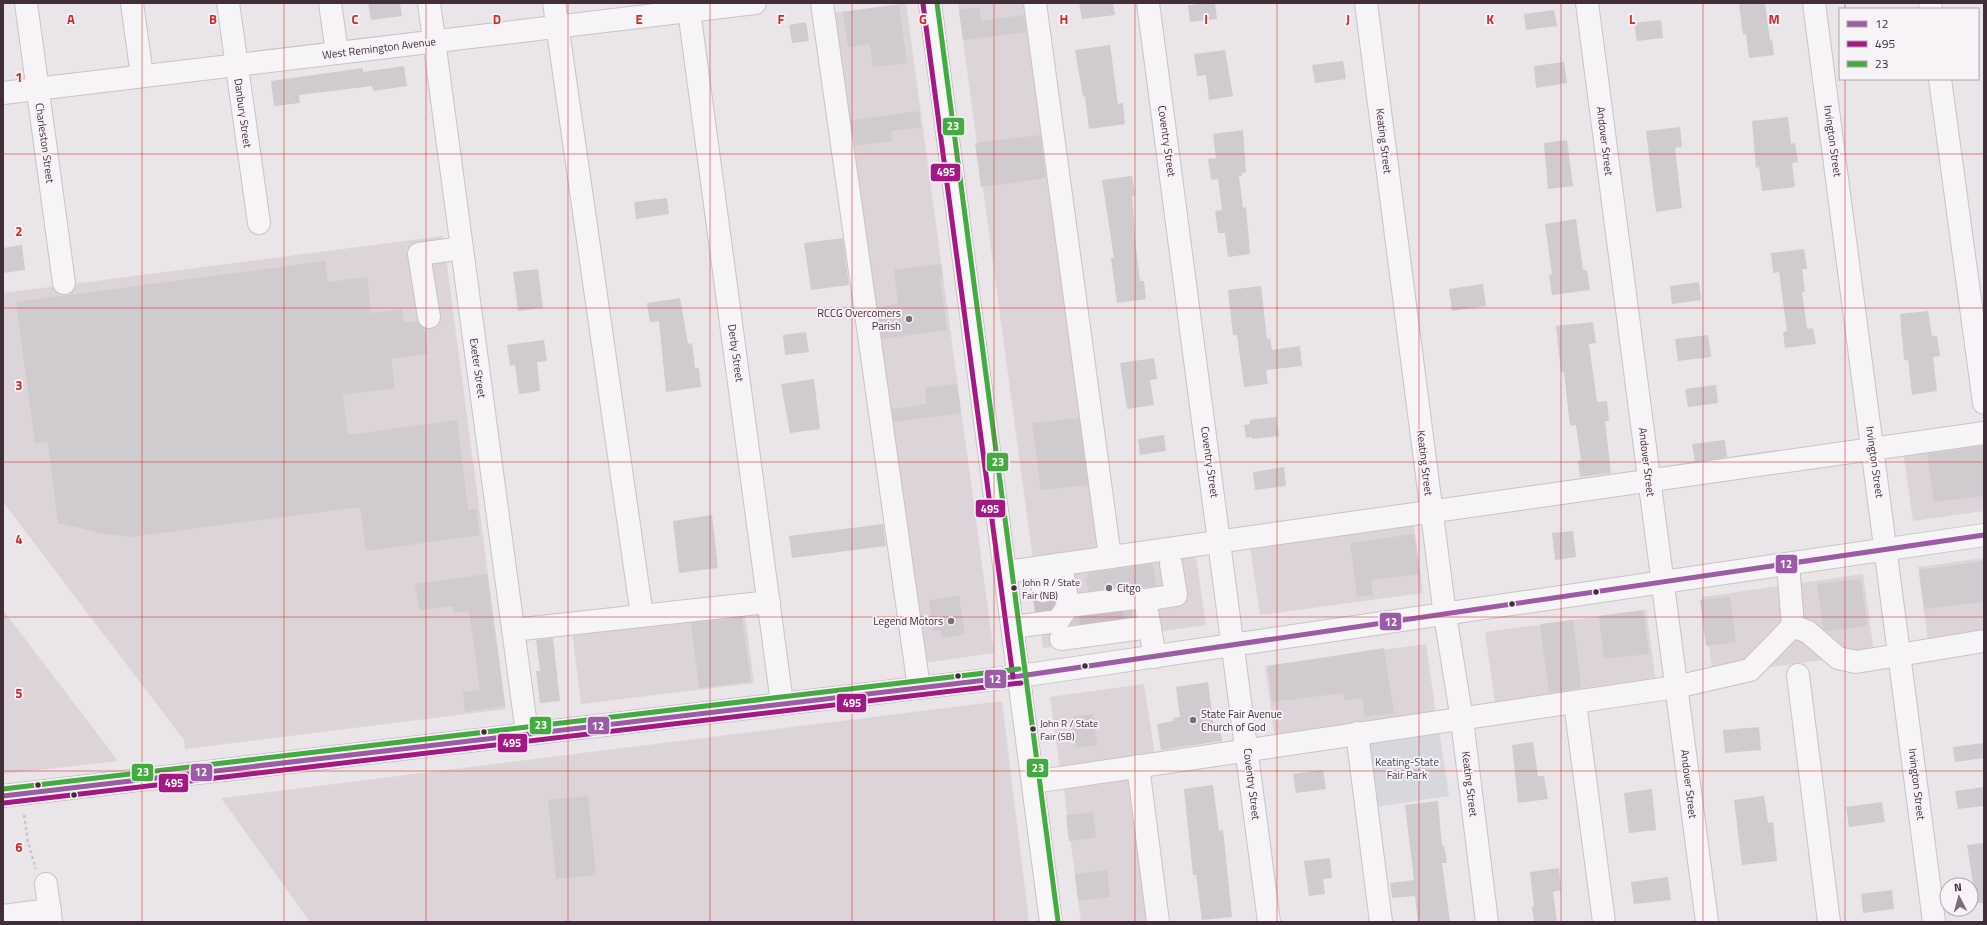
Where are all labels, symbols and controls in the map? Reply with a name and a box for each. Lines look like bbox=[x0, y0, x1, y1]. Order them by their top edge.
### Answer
legend bbox=[1839, 8, 1979, 80]
text: A bbox=[67, 9, 75, 29]
text: B bbox=[209, 9, 217, 29]
text: C bbox=[351, 9, 359, 29]
text: D bbox=[493, 9, 501, 29]
text: E bbox=[635, 9, 643, 29]
text: F bbox=[778, 9, 785, 29]
text: G bbox=[919, 9, 927, 29]
text: H bbox=[1060, 9, 1068, 29]
text: I bbox=[1204, 9, 1208, 29]
text: J bbox=[1346, 9, 1350, 29]
text: K bbox=[1486, 9, 1494, 29]
text: L bbox=[1629, 9, 1635, 29]
text: M bbox=[1768, 9, 1780, 29]
text: 12 bbox=[1875, 14, 1888, 33]
street label: West Remington Avenue bbox=[321, 33, 437, 63]
text: 495 bbox=[1875, 34, 1895, 53]
text: 23 bbox=[1875, 54, 1888, 73]
text: 1 bbox=[15, 67, 23, 87]
street label: Danbury Street bbox=[230, 77, 256, 149]
street label: Charleston Street bbox=[31, 102, 59, 184]
street label: Coventry Street bbox=[1154, 104, 1180, 178]
street label: Irvington Street bbox=[1820, 104, 1846, 178]
street label: Andover Street bbox=[1593, 106, 1617, 177]
street label: Keating Street bbox=[1372, 107, 1396, 175]
line badge: 23 bbox=[942, 117, 965, 136]
text: 23 bbox=[947, 118, 959, 134]
line badge: 495 bbox=[930, 163, 961, 182]
text: 495 bbox=[937, 164, 955, 180]
text: 2 bbox=[15, 221, 23, 241]
place label: RCCG Overcomers Parish bbox=[817, 305, 901, 334]
marker: RCCG Overcomers Parish bbox=[904, 314, 914, 324]
street label: Derby Street bbox=[724, 323, 748, 383]
street label: Exeter Street bbox=[466, 337, 490, 399]
text: 3 bbox=[15, 375, 23, 395]
street label: Coventry Street bbox=[1197, 425, 1223, 499]
street label: Irvington Street bbox=[1862, 425, 1888, 499]
street label: Andover Street bbox=[1635, 427, 1659, 498]
street label: Keating Street bbox=[1413, 429, 1437, 497]
line badge: 23 bbox=[986, 452, 1009, 472]
text: 23 bbox=[992, 454, 1004, 470]
line badge: 495 bbox=[975, 499, 1006, 518]
text: 495 bbox=[981, 501, 999, 517]
text: 4 bbox=[15, 529, 23, 549]
line badge: 12 bbox=[1775, 554, 1798, 574]
text: 12 bbox=[1780, 556, 1792, 572]
place label: John R / State Fair (NB) bbox=[1022, 575, 1080, 603]
place label: Citgo bbox=[1117, 580, 1141, 596]
marker: John R / State Fair (NB) bbox=[1009, 583, 1019, 593]
marker: Citgo bbox=[1104, 583, 1114, 593]
unlabelled marker bbox=[1591, 587, 1601, 597]
unlabelled marker bbox=[1507, 599, 1517, 609]
line badge: 12 bbox=[1379, 612, 1402, 631]
place label: Legend Motors bbox=[873, 613, 943, 629]
text: 12 bbox=[1385, 614, 1397, 630]
marker: Legend Motors bbox=[946, 616, 956, 626]
unlabelled marker bbox=[1080, 661, 1090, 671]
line badge: 12 bbox=[984, 669, 1007, 689]
unlabelled marker bbox=[953, 671, 963, 681]
text: 12 bbox=[989, 671, 1001, 687]
text: 5 bbox=[15, 683, 23, 703]
line badge: 495 bbox=[836, 693, 867, 713]
text: 495 bbox=[843, 695, 861, 711]
place label: State Fair Avenue Church of God bbox=[1201, 706, 1282, 735]
marker: State Fair Avenue Church of God bbox=[1188, 715, 1198, 725]
line badge: 23 bbox=[529, 716, 552, 735]
line badge: 12 bbox=[587, 716, 610, 735]
place label: John R / State Fair (SB) bbox=[1040, 716, 1098, 744]
text: 23 bbox=[535, 717, 547, 733]
text: 12 bbox=[592, 718, 604, 734]
marker: John R / State Fair (SB) bbox=[1028, 724, 1038, 734]
unlabelled marker bbox=[479, 727, 489, 737]
line badge: 495 bbox=[497, 733, 528, 753]
text: 495 bbox=[503, 735, 521, 751]
street label: Coventry Street bbox=[1240, 747, 1264, 821]
street label: Irvington Street bbox=[1905, 747, 1929, 821]
street label: Andover Street bbox=[1677, 749, 1701, 820]
street label: Keating Street bbox=[1458, 750, 1482, 818]
park label: Keating-State Fair Park bbox=[1375, 754, 1439, 783]
line badge: 23 bbox=[1026, 758, 1049, 778]
text: 23 bbox=[1032, 760, 1044, 776]
line badge: 23 bbox=[131, 763, 154, 782]
line badge: 12 bbox=[190, 763, 213, 782]
text: 23 bbox=[137, 764, 149, 780]
text: 12 bbox=[195, 764, 207, 780]
line badge: 495 bbox=[158, 773, 189, 793]
text: 495 bbox=[165, 775, 183, 791]
unlabelled marker bbox=[33, 780, 43, 790]
unlabelled marker bbox=[69, 790, 79, 800]
text: 6 bbox=[15, 837, 23, 857]
north arrow bbox=[1939, 877, 1979, 917]
text: N bbox=[1953, 879, 1963, 895]

